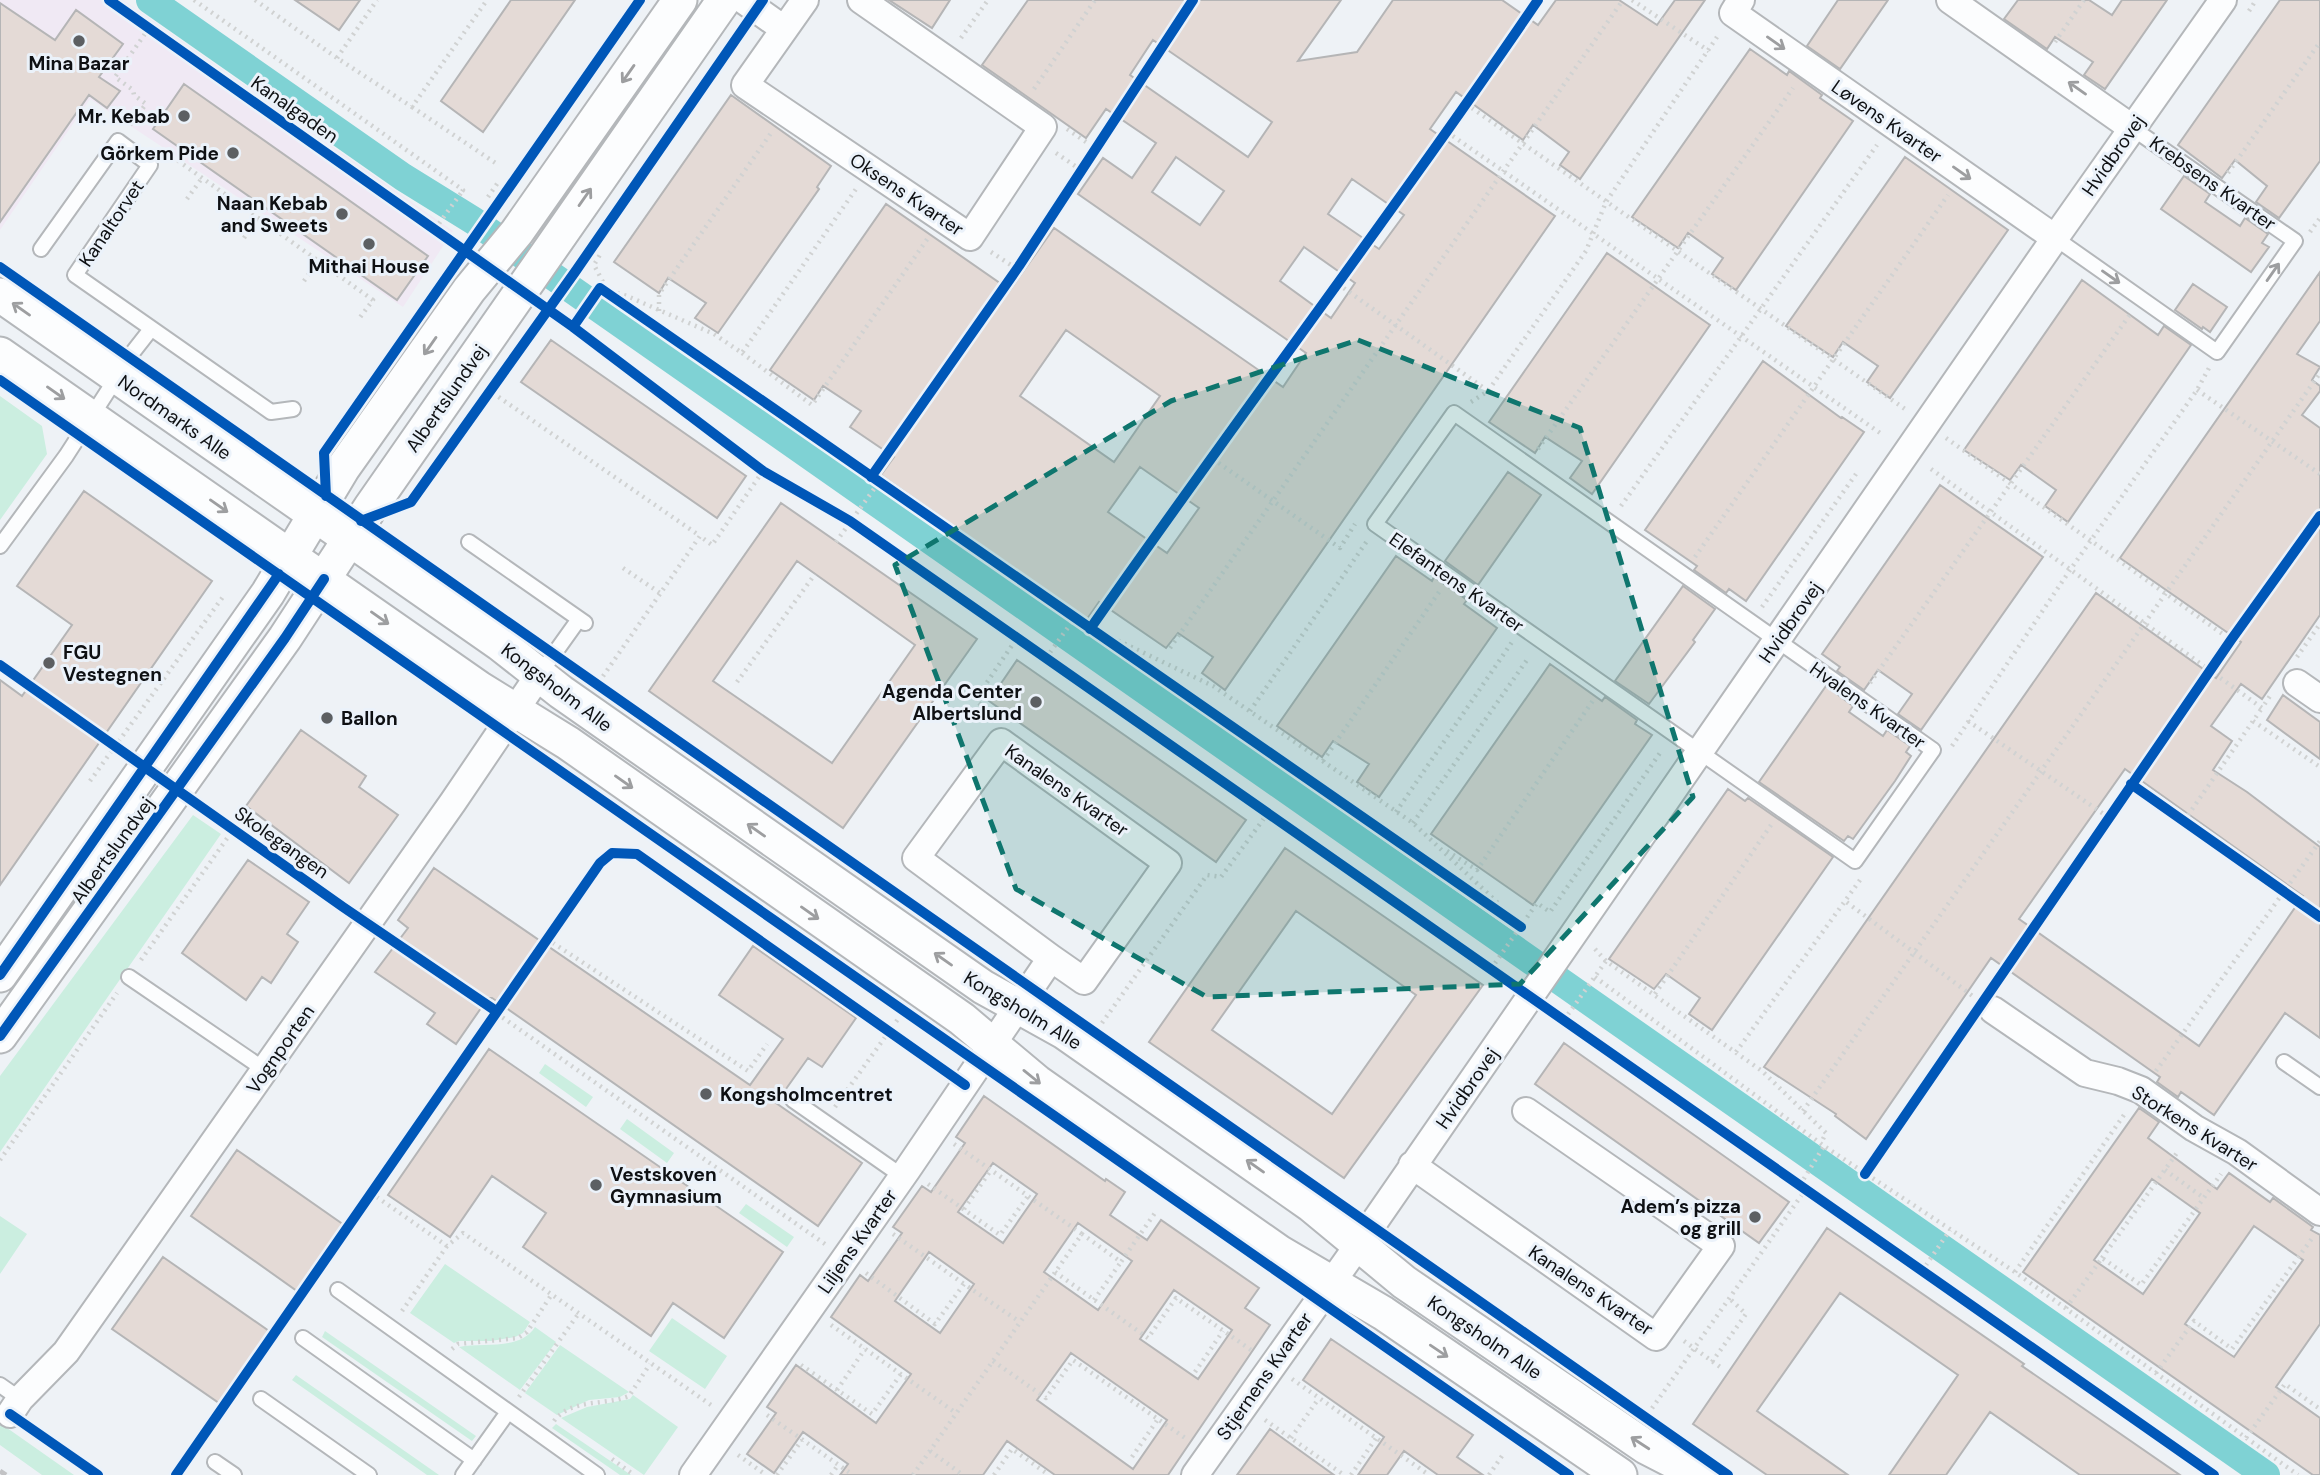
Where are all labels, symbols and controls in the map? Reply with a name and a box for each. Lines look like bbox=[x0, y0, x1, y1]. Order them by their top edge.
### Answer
marker: Mina Bazar bbox=[71, 33, 87, 49]
one-way arrow bbox=[1766, 36, 1785, 50]
place label: Mina Bazar bbox=[29, 51, 130, 76]
one-way arrow bbox=[621, 64, 635, 83]
street label: Kanalgaden bbox=[246, 70, 343, 149]
street label: Løvens Kvarter bbox=[1827, 74, 1947, 169]
one-way arrow bbox=[2067, 81, 2087, 95]
place label: Mr. Kebab bbox=[78, 104, 170, 129]
marker: Mr. Kebab bbox=[176, 108, 192, 124]
street label: Hvidbrovej bbox=[2076, 110, 2151, 201]
street label: Krebsens Kvarter bbox=[2145, 131, 2281, 236]
place label: Görkem Pide bbox=[100, 141, 219, 166]
marker: Görkem Pide bbox=[225, 145, 241, 161]
street label: Oksens Kvarter bbox=[845, 147, 968, 242]
one-way arrow bbox=[1952, 166, 1971, 180]
street label: Kanaltorvet bbox=[73, 175, 150, 271]
one-way arrow bbox=[578, 188, 592, 207]
place label: Naan Kebab and Sweets bbox=[217, 191, 328, 238]
marker: Naan Kebab and Sweets bbox=[334, 206, 350, 222]
marker: Mithai House bbox=[361, 236, 377, 252]
place label: Mithai House bbox=[308, 254, 430, 279]
one-way arrow bbox=[2266, 263, 2280, 282]
one-way arrow bbox=[2101, 270, 2120, 284]
one-way arrow bbox=[12, 302, 31, 316]
one-way arrow bbox=[423, 336, 437, 355]
street label: Albertslundvej bbox=[400, 339, 493, 457]
street label: Nordmarks Alle bbox=[113, 369, 236, 466]
one-way arrow bbox=[46, 386, 65, 400]
one-way arrow bbox=[209, 498, 228, 513]
street label: Elefantens Kvarter bbox=[1384, 527, 1529, 638]
street label: Hvidbrovej bbox=[1753, 577, 1828, 668]
one-way arrow bbox=[370, 611, 389, 625]
street label: Kongsholm Alle bbox=[496, 637, 617, 737]
place label: FGU Vestegnen bbox=[63, 640, 162, 687]
marker: FGU Vestegnen bbox=[41, 655, 57, 671]
street label: Hvalens Kvarter bbox=[1805, 656, 1930, 755]
place label: Agenda Center Albertslund bbox=[882, 679, 1022, 726]
marker: Agenda Center Albertslund bbox=[1028, 694, 1044, 710]
place label: Ballon bbox=[341, 706, 398, 731]
marker: Ballon bbox=[319, 710, 335, 726]
street label: Kanalens Kvarter bbox=[1000, 739, 1133, 842]
one-way arrow bbox=[614, 775, 633, 789]
street label: Albertslundvej bbox=[65, 792, 160, 909]
street label: Skolegangen bbox=[230, 801, 334, 884]
one-way arrow bbox=[747, 822, 766, 837]
one-way arrow bbox=[800, 906, 819, 920]
one-way arrow bbox=[934, 952, 953, 966]
street label: Kongsholm Alle bbox=[959, 965, 1086, 1055]
street label: Vognporten bbox=[241, 1000, 320, 1099]
street label: Hvidbrovej bbox=[1430, 1043, 1505, 1134]
one-way arrow bbox=[1023, 1070, 1041, 1085]
street label: Storkens Kvarter bbox=[2127, 1080, 2262, 1177]
place label: Kongsholmcentret bbox=[720, 1082, 893, 1107]
marker: Kongsholmcentret bbox=[698, 1086, 714, 1102]
one-way arrow bbox=[1246, 1159, 1265, 1173]
place label: Vestskoven Gymnasium bbox=[610, 1162, 722, 1209]
marker: Vestskoven Gymnasium bbox=[588, 1177, 604, 1193]
street label: Liljens Kvarter bbox=[812, 1184, 903, 1298]
place label: Adem’s pizza og grill bbox=[1620, 1194, 1741, 1241]
marker: Adem’s pizza og grill bbox=[1747, 1209, 1763, 1225]
street label: Kanalens Kvarter bbox=[1524, 1239, 1658, 1341]
street label: Kongsholm Alle bbox=[1423, 1290, 1547, 1385]
street label: Stjernens Kvarter bbox=[1211, 1307, 1318, 1445]
one-way arrow bbox=[1429, 1344, 1448, 1358]
one-way arrow bbox=[1631, 1436, 1650, 1450]

